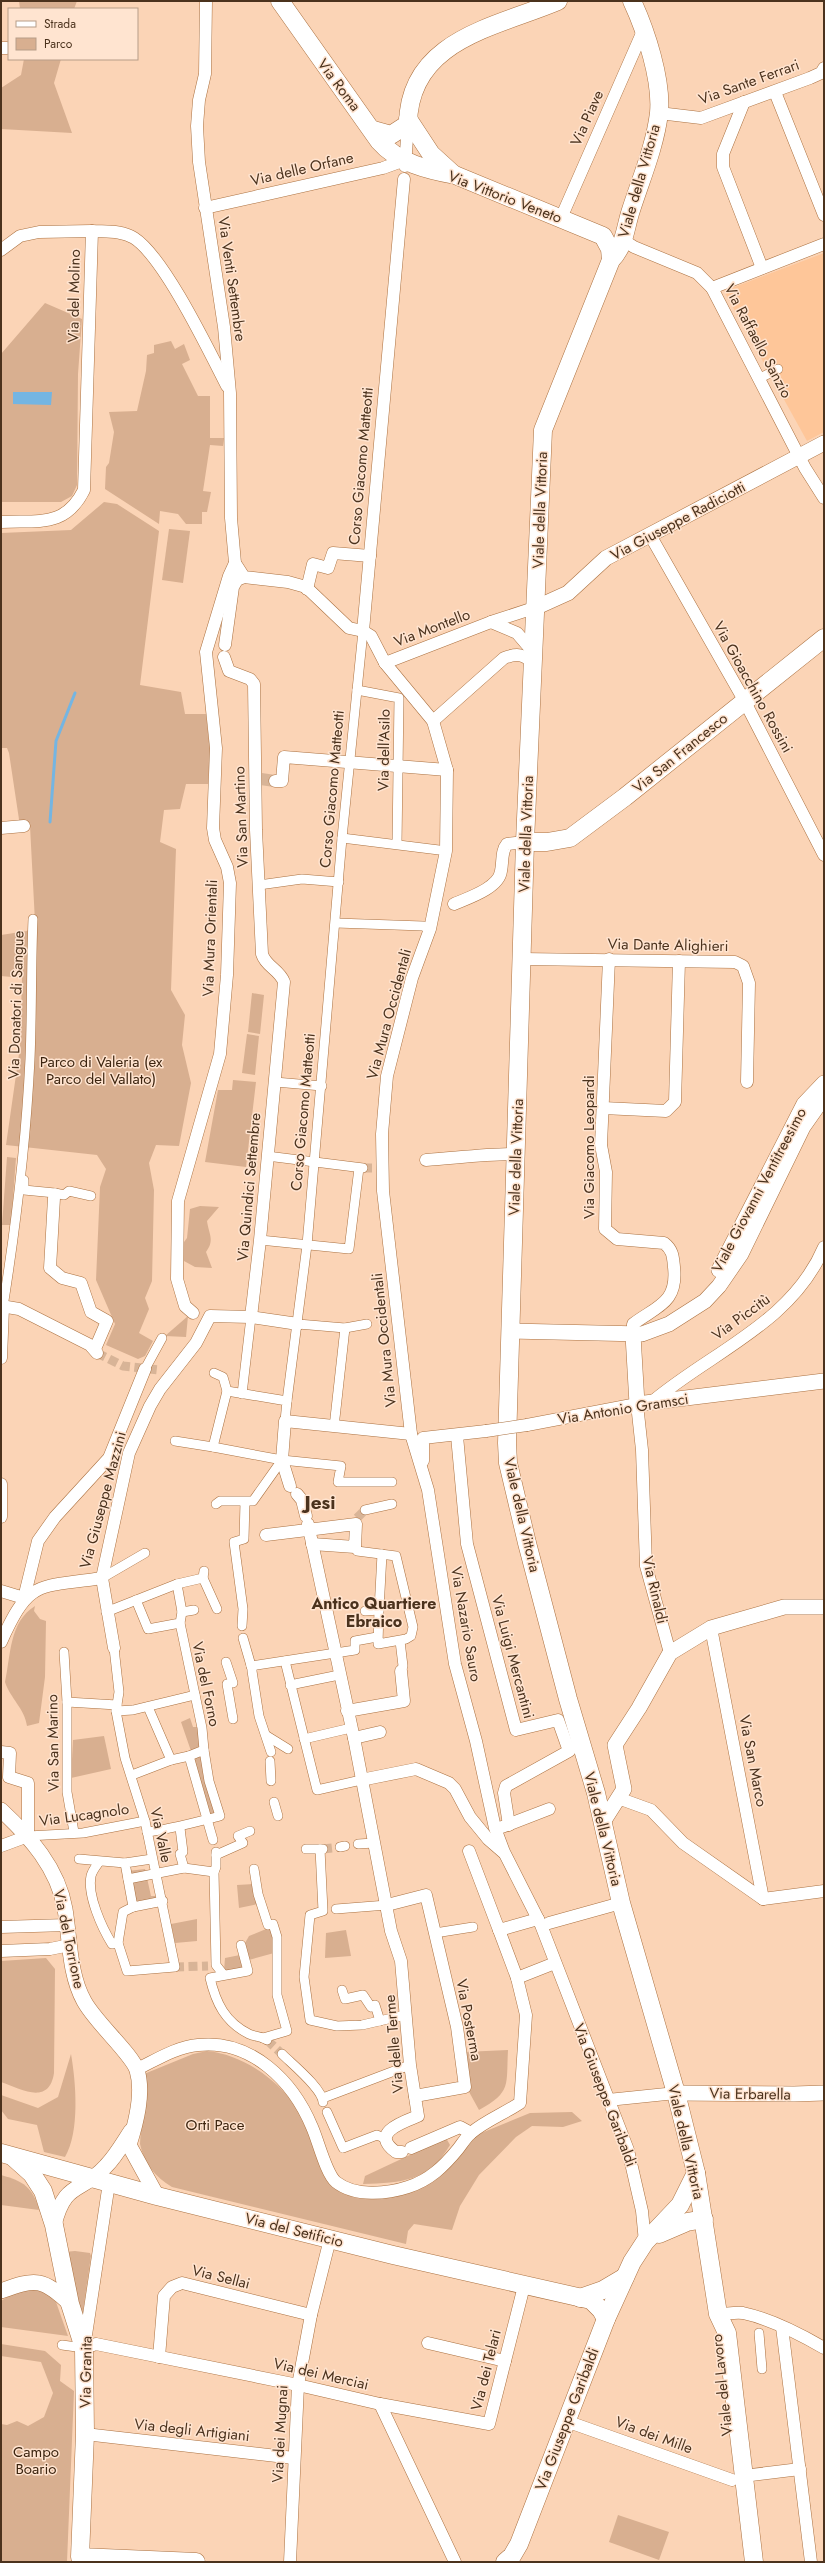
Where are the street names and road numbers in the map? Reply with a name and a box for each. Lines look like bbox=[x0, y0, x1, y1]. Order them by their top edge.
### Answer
street label: Via Roma bbox=[312, 54, 366, 116]
street label: Via Sante Ferrari bbox=[695, 54, 803, 110]
street label: Via Piave bbox=[565, 86, 609, 149]
street label: Viale della Vittoria bbox=[612, 122, 666, 240]
street label: Via delle Orfane bbox=[248, 146, 356, 192]
street label: Via Vittorio Veneto bbox=[445, 165, 565, 229]
street label: Via Venti Settembre bbox=[212, 215, 252, 343]
street label: Via del Molino bbox=[62, 249, 86, 343]
street label: Via Raffaello Sanzio bbox=[719, 280, 797, 402]
street label: Corso Giacomo Matteotti bbox=[343, 386, 379, 546]
street label: Viale della Vittoria bbox=[527, 451, 553, 569]
street label: Via Giuseppe Radiciotti bbox=[606, 476, 750, 566]
street label: Via Montello bbox=[391, 603, 473, 653]
street label: Via Gioacchino Rossini bbox=[708, 617, 798, 757]
street label: Via San Francesco bbox=[628, 708, 732, 798]
street label: Corso Giacomo Matteotti bbox=[314, 709, 350, 869]
street label: Via dell'Asilo bbox=[372, 709, 396, 791]
street label: Via San Martino bbox=[228, 766, 254, 868]
street label: Viale della Vittoria bbox=[513, 775, 539, 893]
street label: Via Mura Orientali bbox=[197, 879, 223, 997]
street label: Via Donatori di Sangue bbox=[2, 930, 30, 1080]
street label: Via Dante Alighieri bbox=[607, 933, 729, 957]
street label: Via Mura Occidentali bbox=[361, 946, 417, 1082]
street label: Corso Giacomo Matteotti bbox=[285, 1032, 321, 1192]
street label: Via Giacomo Leopardi bbox=[578, 1075, 600, 1219]
street label: Viale della Vittoria bbox=[503, 1098, 529, 1216]
street label: Viale Giovanni Ventitreesimo bbox=[706, 1104, 812, 1276]
street label: Via Quindici Settembre bbox=[232, 1112, 266, 1262]
street label: Via Mura Occidentali bbox=[366, 1272, 402, 1408]
street label: Via Piccitù bbox=[707, 1288, 775, 1346]
street label: Via Antonio Gramsci bbox=[556, 1388, 690, 1430]
street label: Via Giuseppe Mazzini bbox=[74, 1429, 132, 1571]
street label: Viale della Vittoria bbox=[498, 1456, 546, 1574]
street label: Via Rinaldi bbox=[637, 1554, 673, 1626]
street label: Via Nazario Sauro bbox=[445, 1565, 487, 1683]
street label: Via Luigi Mercantini bbox=[486, 1593, 540, 1721]
street label: Via del Forno bbox=[186, 1640, 226, 1728]
street label: Via San Marino bbox=[41, 1694, 65, 1792]
street label: Via San Marco bbox=[733, 1713, 773, 1809]
street label: Viale della Vittoria bbox=[578, 1770, 628, 1888]
street label: Via Lucagnolo bbox=[38, 1798, 130, 1832]
street label: Via Valle bbox=[144, 1805, 178, 1865]
street label: Via del Torrione bbox=[48, 1887, 90, 1991]
street label: Via Posterma bbox=[450, 1977, 488, 2063]
street label: Via delle Terme bbox=[379, 1994, 409, 2094]
street label: Via Giuseppe Garibaldi bbox=[568, 2020, 642, 2170]
street label: Via Erbarella bbox=[709, 2082, 791, 2106]
street label: Viale della Vittoria bbox=[662, 2083, 710, 2201]
street label: Via del Setificio bbox=[243, 2207, 345, 2253]
street label: Via Sellai bbox=[189, 2259, 253, 2295]
street label: Via dei Telari bbox=[465, 2327, 507, 2413]
street label: Viale del Lavoro bbox=[706, 2333, 738, 2437]
street label: Via Granita bbox=[74, 2336, 98, 2408]
street label: Via Giuseppe Garibaldi bbox=[530, 2344, 604, 2494]
street label: Via dei Merciai bbox=[271, 2352, 371, 2396]
street label: Via dei Mugnai bbox=[266, 2385, 294, 2483]
street label: Via dei Mille bbox=[612, 2411, 696, 2459]
street label: Via degli Artigiani bbox=[133, 2413, 251, 2447]

